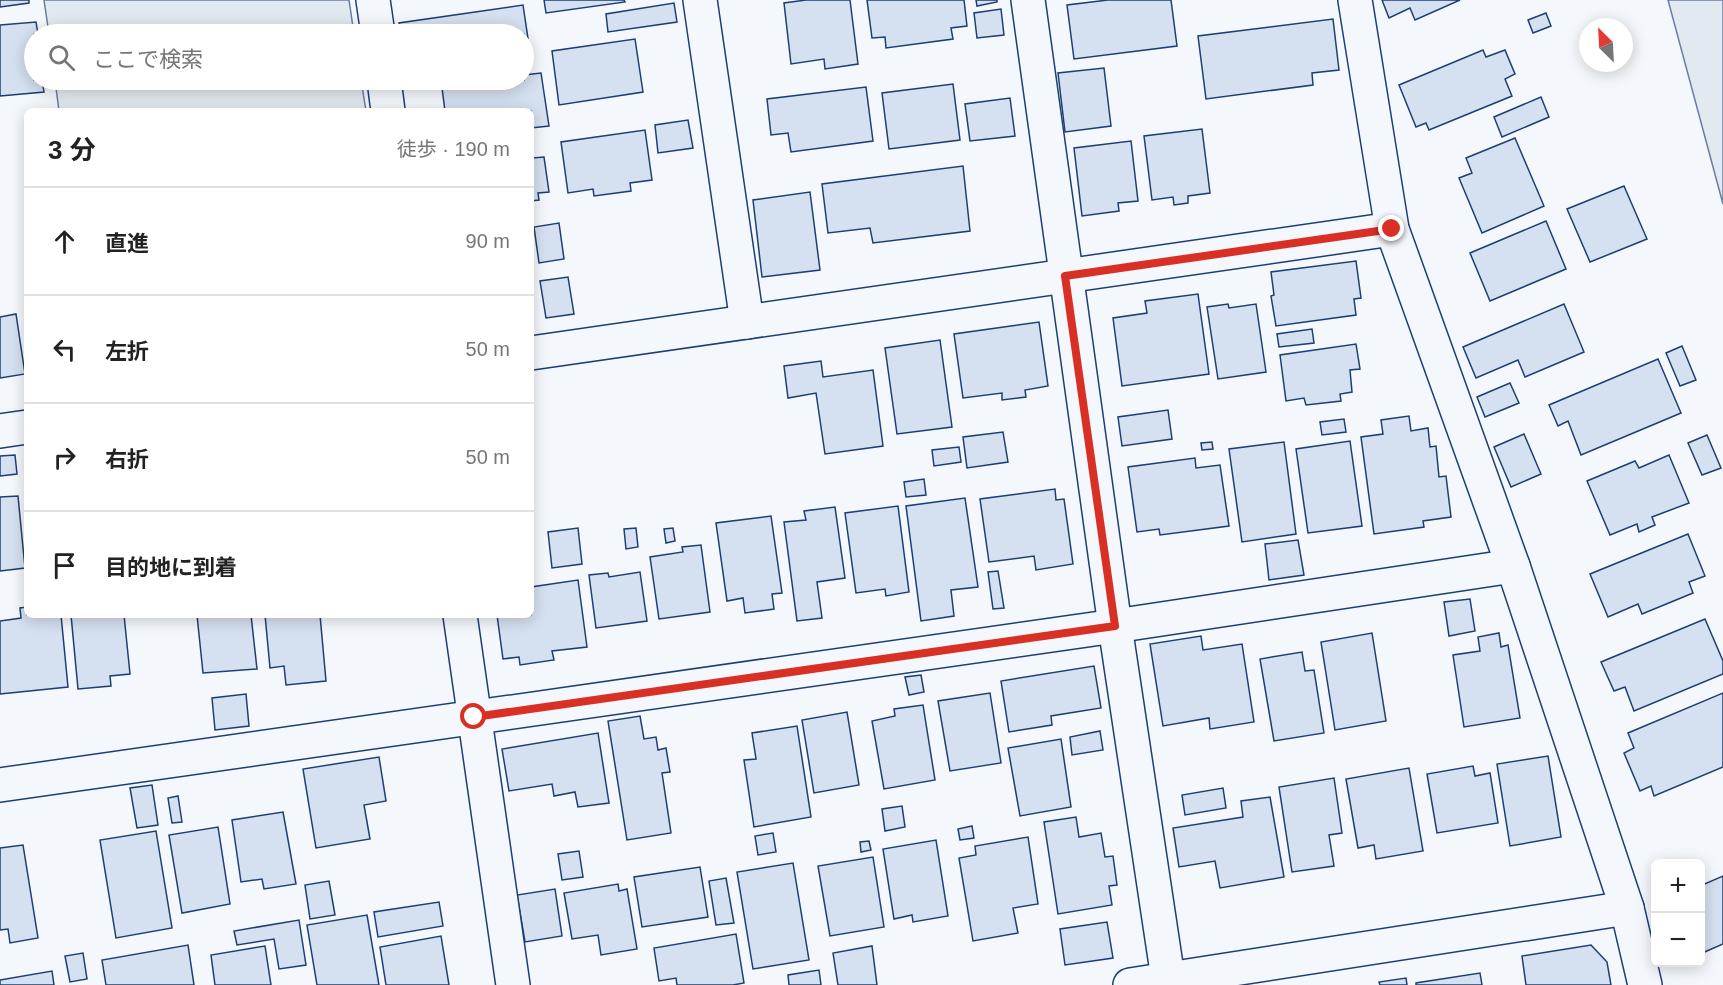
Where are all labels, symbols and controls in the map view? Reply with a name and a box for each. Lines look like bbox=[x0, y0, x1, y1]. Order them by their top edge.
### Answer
north arrow bbox=[1579, 18, 1633, 72]
search box bbox=[24, 24, 534, 90]
icon: search bbox=[45, 41, 78, 74]
text: ここで検索 bbox=[93, 47, 203, 72]
text: 3 分 bbox=[48, 135, 96, 165]
text: 徒歩 · 190 m bbox=[397, 138, 510, 160]
route end bbox=[1378, 215, 1404, 241]
icon: ahead bbox=[48, 225, 81, 258]
text: 90 m bbox=[466, 230, 510, 252]
text: 直進 bbox=[105, 231, 149, 256]
icon: left bbox=[48, 333, 81, 366]
text: 50 m bbox=[466, 338, 510, 360]
text: 左折 bbox=[105, 339, 149, 364]
icon: right bbox=[48, 441, 81, 474]
text: 50 m bbox=[466, 446, 510, 468]
text: 右折 bbox=[105, 447, 149, 472]
icon: arrive bbox=[48, 549, 81, 582]
text: 目的地に到着 bbox=[105, 555, 237, 580]
route start bbox=[460, 703, 486, 729]
map controls bbox=[1651, 859, 1705, 967]
button: + bbox=[1651, 859, 1705, 913]
button: − bbox=[1651, 913, 1705, 967]

